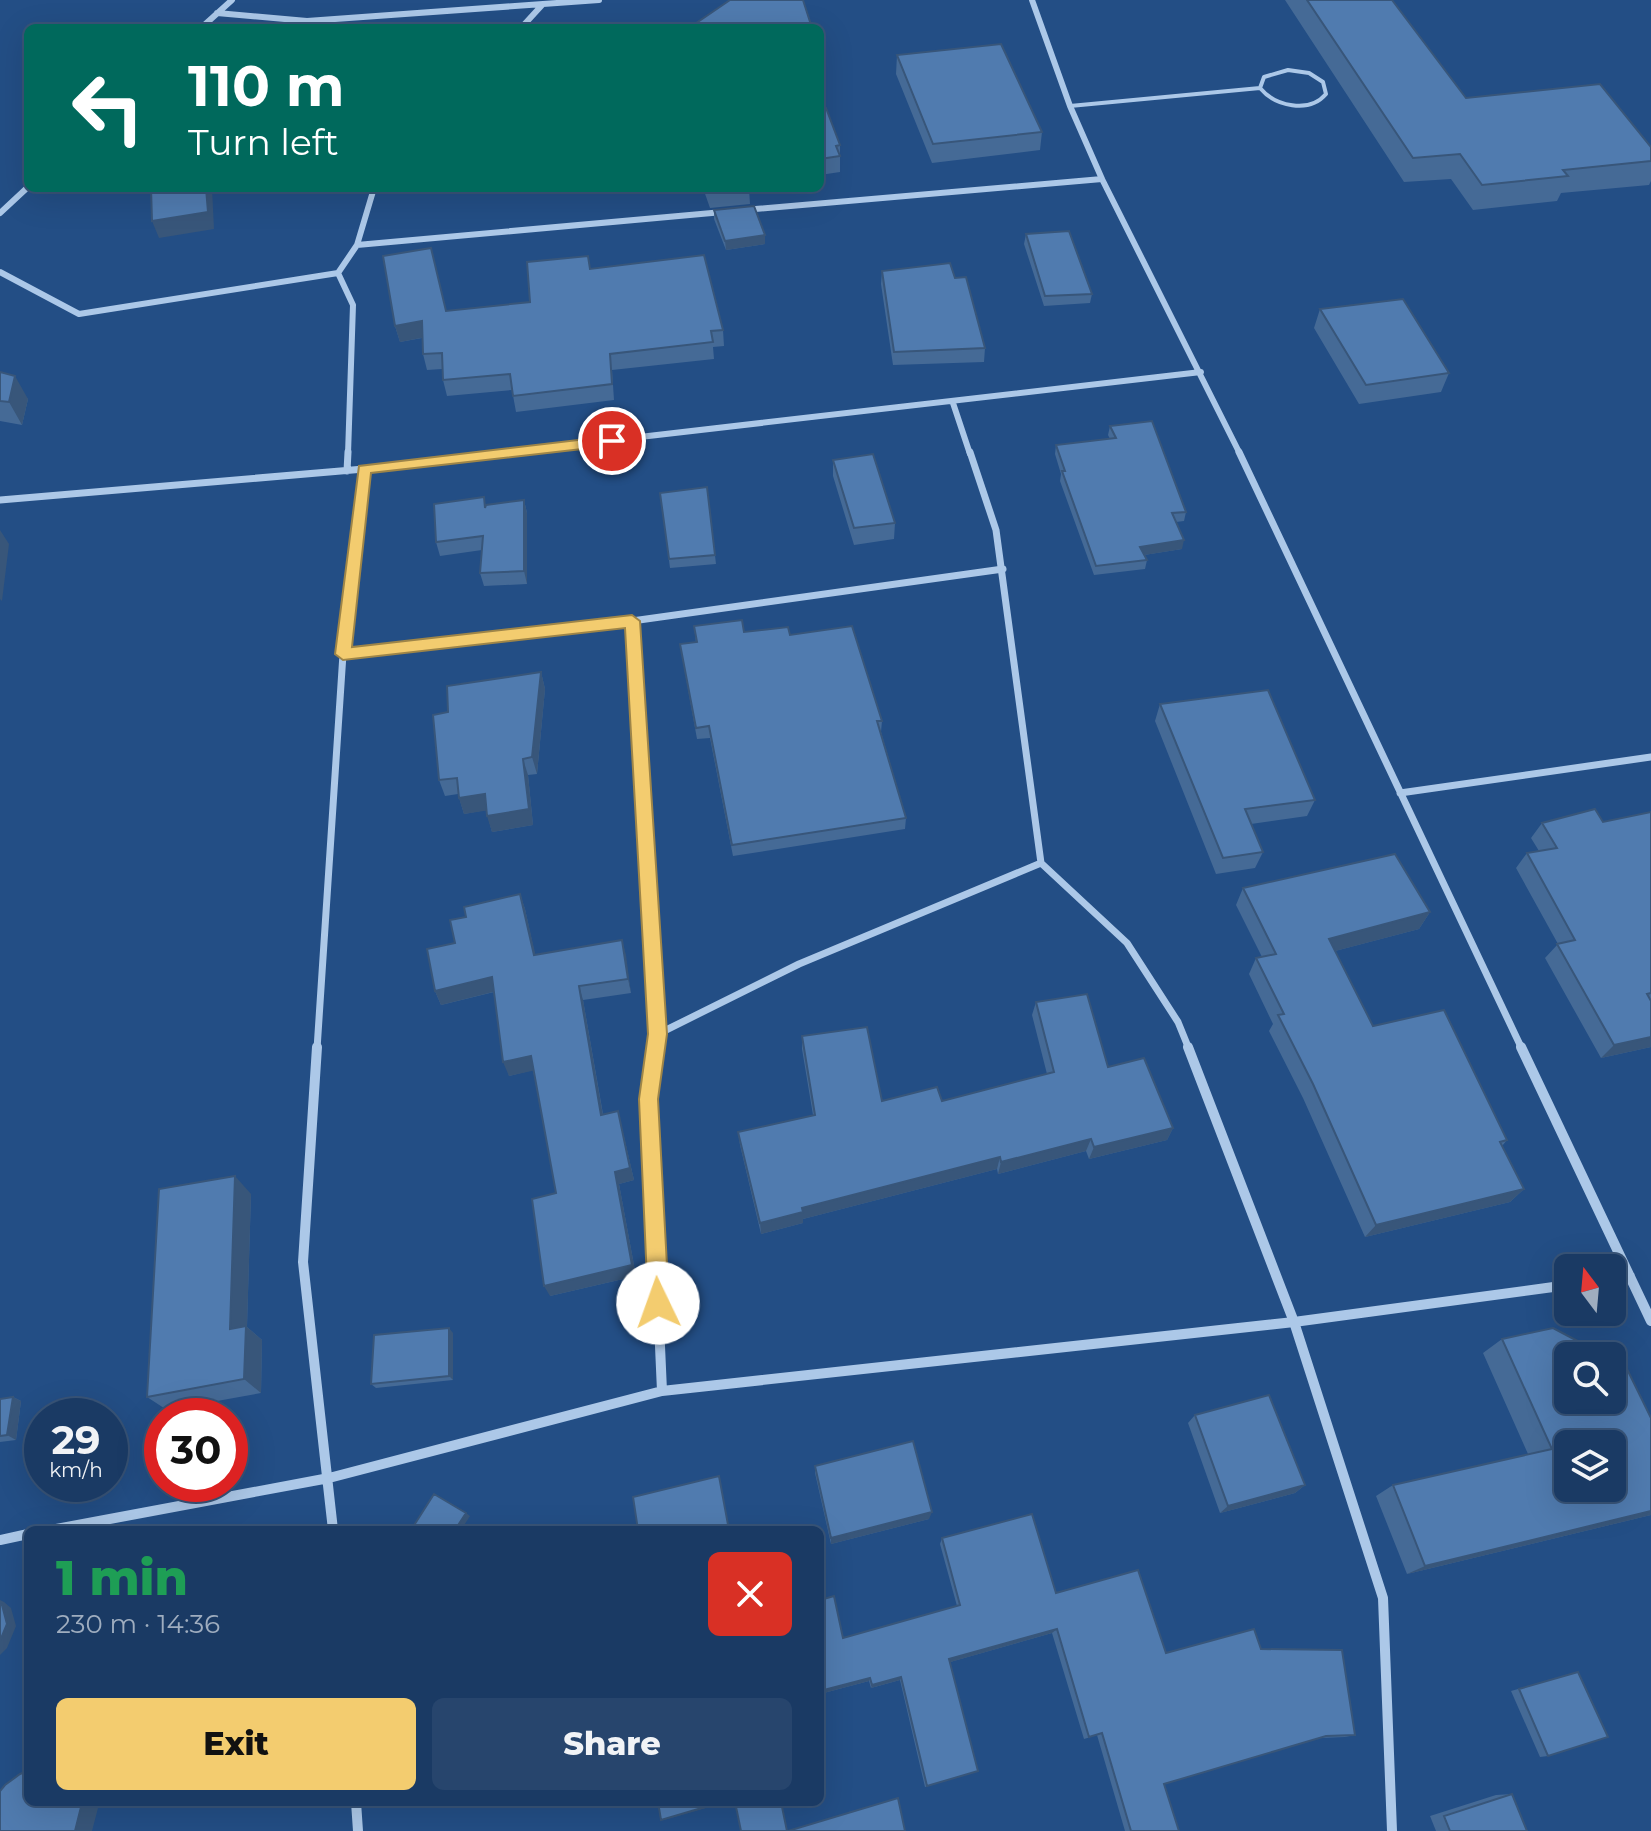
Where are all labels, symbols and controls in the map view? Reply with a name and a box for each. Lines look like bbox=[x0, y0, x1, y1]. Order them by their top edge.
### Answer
text: 110 m bbox=[188, 52, 345, 120]
icon: left bbox=[56, 56, 160, 160]
text: Turn left bbox=[188, 120, 339, 164]
pin bbox=[578, 407, 646, 475]
icon: arrive bbox=[590, 419, 634, 463]
north arrow bbox=[1554, 1254, 1626, 1326]
map controls bbox=[1554, 1254, 1626, 1502]
position arrow bbox=[616, 1261, 700, 1345]
button: search bbox=[1554, 1342, 1626, 1414]
speed limit sign: 30 bbox=[144, 1398, 248, 1502]
text: 29 bbox=[51, 1415, 101, 1464]
button: layers bbox=[1554, 1430, 1626, 1502]
text: km/h bbox=[49, 1458, 103, 1482]
text: 1 min bbox=[56, 1549, 188, 1607]
button: close bbox=[708, 1552, 792, 1636]
text: 230 m · 14:36 bbox=[56, 1608, 220, 1640]
button: Exit bbox=[56, 1698, 416, 1790]
button: Share bbox=[432, 1698, 792, 1790]

